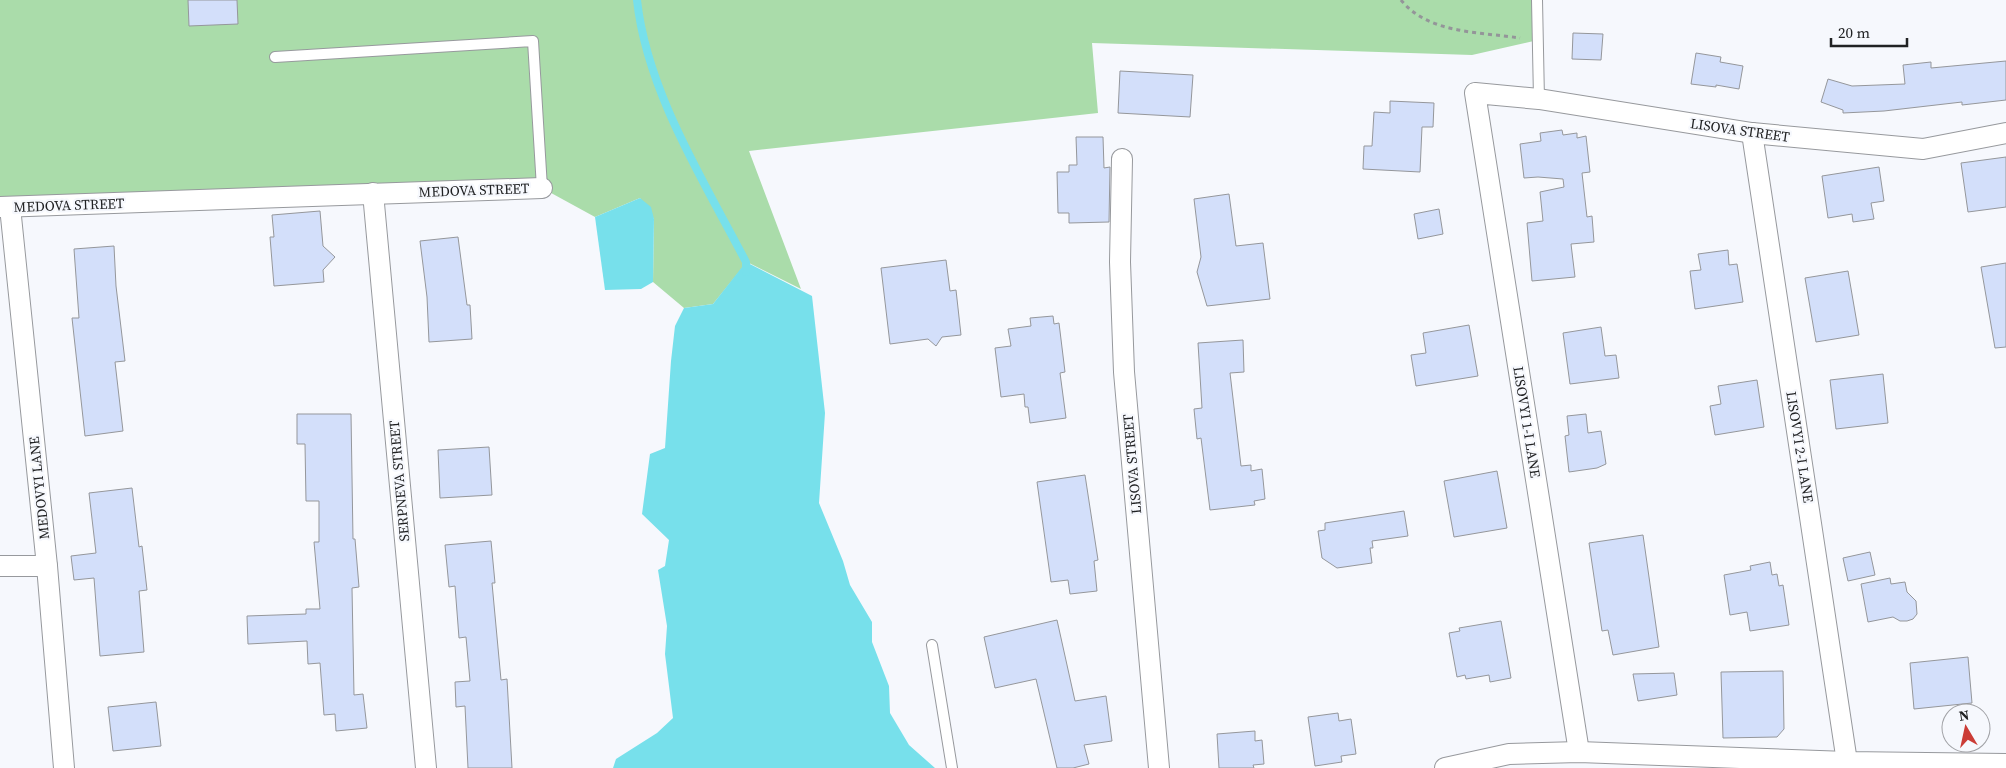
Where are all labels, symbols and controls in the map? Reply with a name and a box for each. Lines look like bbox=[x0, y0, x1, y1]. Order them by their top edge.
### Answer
scale bar bbox=[1831, 15, 1907, 47]
text: 20 m bbox=[1838, 22, 1870, 43]
street label: LISOVA STREET bbox=[1689, 113, 1791, 147]
street label: MEDOVA STREET bbox=[418, 178, 530, 202]
street label: MEDOVA STREET bbox=[13, 193, 125, 217]
street label: LISOVYI 1-I LANE bbox=[1508, 365, 1546, 479]
street label: LISOVYI 2-I LANE bbox=[1781, 390, 1819, 504]
street label: LISOVA STREET bbox=[1118, 413, 1146, 515]
street label: SERPNEVA STREET bbox=[384, 419, 414, 542]
street label: MEDOVYI LANE bbox=[24, 436, 54, 540]
north arrow bbox=[1941, 703, 1991, 753]
text: N bbox=[1957, 704, 1971, 726]

